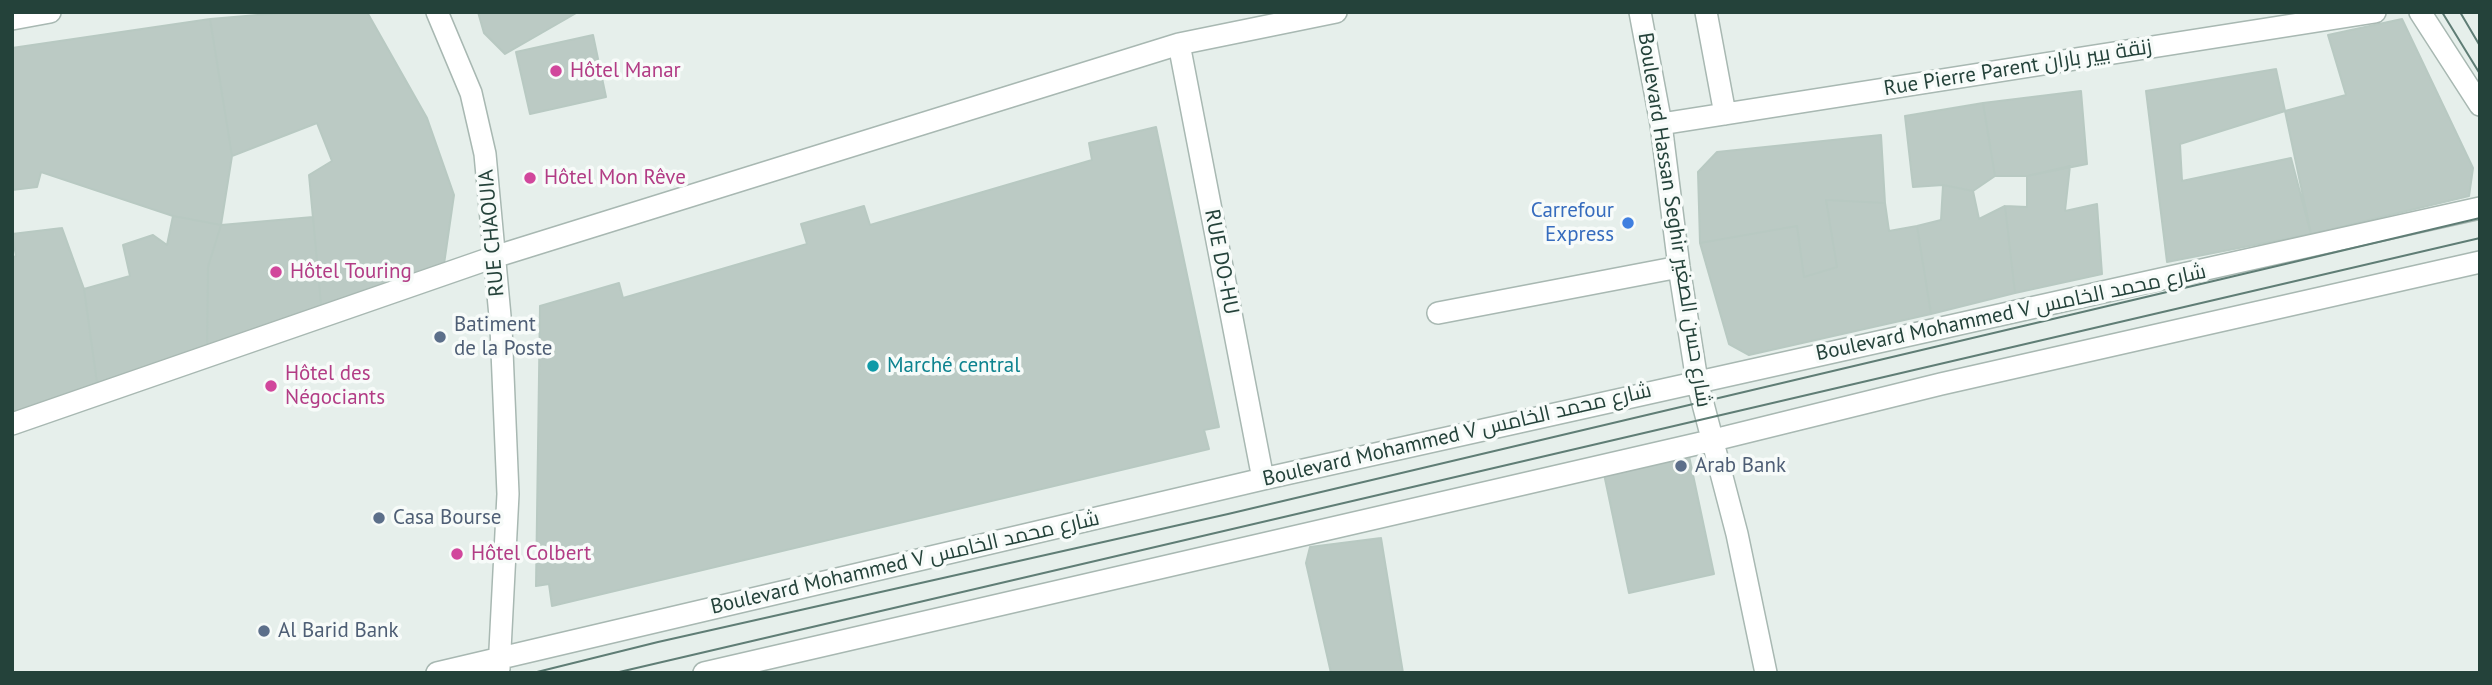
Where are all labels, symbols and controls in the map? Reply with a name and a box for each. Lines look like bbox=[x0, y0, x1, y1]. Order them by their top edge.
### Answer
street label: Boulevard Hassan Seghir شارع حسن الصغير bbox=[1632, 31, 1716, 409]
street label: Rue Pierre Parent زنقة بيير باران bbox=[1882, 34, 2154, 102]
place label: Hôtel Manar bbox=[570, 58, 681, 84]
marker: Hôtel Manar bbox=[548, 63, 564, 79]
place label: Hôtel Mon Rêve bbox=[544, 165, 686, 191]
street label: RUE CHAOUIA bbox=[474, 168, 510, 298]
marker: Hôtel Mon Rêve bbox=[522, 170, 538, 186]
place label: Carrefour Express bbox=[1531, 198, 1614, 248]
street label: RUE DO-HU bbox=[1198, 207, 1244, 317]
marker: Carrefour Express bbox=[1620, 215, 1636, 231]
place label: Hôtel Touring bbox=[290, 259, 412, 285]
street label: Boulevard Mohammed V شارع محمد الخامس bbox=[1814, 259, 2208, 367]
marker: Hôtel Touring bbox=[268, 264, 284, 280]
place label: Batiment de la Poste bbox=[454, 312, 552, 362]
marker: Batiment de la Poste bbox=[432, 329, 448, 345]
place label: Marché central bbox=[887, 353, 1020, 379]
marker: Marché central bbox=[865, 358, 881, 374]
place label: Hôtel des Négociants bbox=[285, 361, 385, 411]
marker: Hôtel des Négociants bbox=[263, 378, 279, 394]
street label: Boulevard Mohammed V شارع محمد الخامس bbox=[1260, 378, 1654, 492]
place label: Arab Bank bbox=[1695, 453, 1786, 479]
marker: Arab Bank bbox=[1673, 458, 1689, 474]
place label: Casa Bourse bbox=[393, 505, 501, 531]
street label: Boulevard Mohammed V شارع محمد الخامس bbox=[708, 506, 1102, 620]
marker: Casa Bourse bbox=[371, 510, 387, 526]
place label: Hôtel Colbert bbox=[471, 541, 591, 567]
marker: Hôtel Colbert bbox=[449, 546, 465, 562]
place label: Al Barid Bank bbox=[278, 618, 399, 644]
marker: Al Barid Bank bbox=[256, 623, 272, 639]

